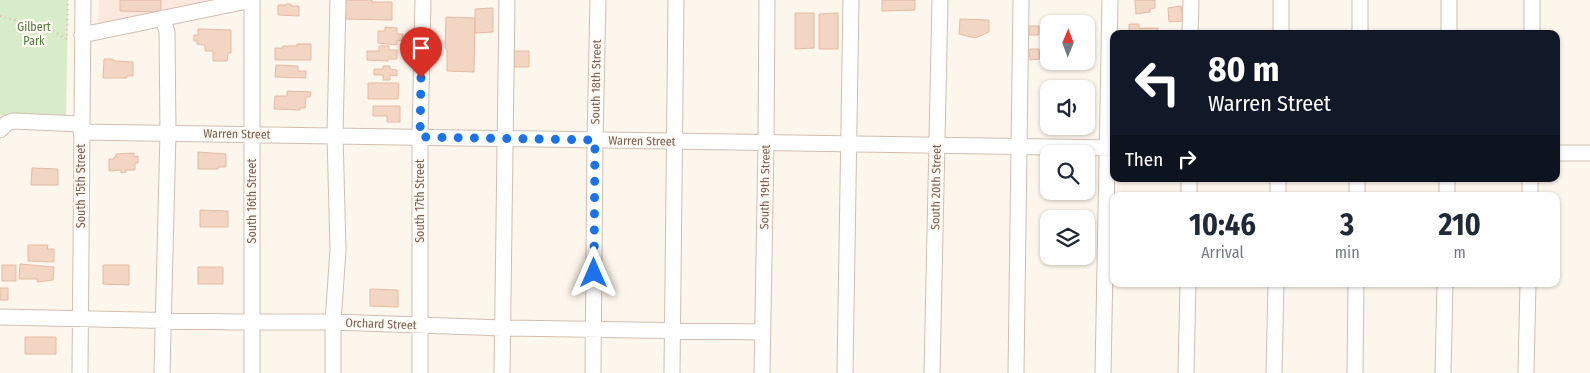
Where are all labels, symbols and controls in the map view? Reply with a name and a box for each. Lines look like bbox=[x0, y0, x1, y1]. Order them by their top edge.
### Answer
north arrow bbox=[1040, 15, 1095, 70]
map controls bbox=[1040, 15, 1095, 265]
park label: Gilbert Park bbox=[17, 20, 51, 48]
pin bbox=[400, 27, 442, 78]
icon: arrive bbox=[407, 34, 435, 62]
street label: South 18th Street bbox=[588, 39, 604, 125]
text: 80 m bbox=[1208, 48, 1280, 90]
icon: left bbox=[1125, 50, 1190, 115]
button: sound bbox=[1040, 80, 1095, 135]
text: Warren Street bbox=[1208, 90, 1331, 117]
street label: Warren Street bbox=[203, 126, 271, 142]
street label: Warren Street bbox=[608, 133, 676, 149]
street label: South 15th Street bbox=[74, 144, 88, 228]
street label: South 19th Street bbox=[757, 144, 773, 229]
street label: South 20th Street bbox=[928, 144, 944, 230]
button: search bbox=[1040, 145, 1095, 200]
icon: right bbox=[1173, 145, 1201, 173]
text: Then bbox=[1125, 148, 1163, 171]
street label: South 16th Street bbox=[245, 159, 259, 243]
street label: South 17th Street bbox=[413, 159, 427, 243]
text: 10:46 bbox=[1189, 207, 1256, 243]
text: 3 bbox=[1340, 207, 1354, 243]
text: 210 bbox=[1439, 207, 1481, 243]
button: layers bbox=[1040, 210, 1095, 265]
text: Arrival bbox=[1201, 243, 1244, 262]
text: min bbox=[1335, 243, 1360, 262]
text: m bbox=[1454, 243, 1466, 262]
position arrow bbox=[567, 246, 619, 298]
street label: Orchard Street bbox=[345, 316, 417, 332]

